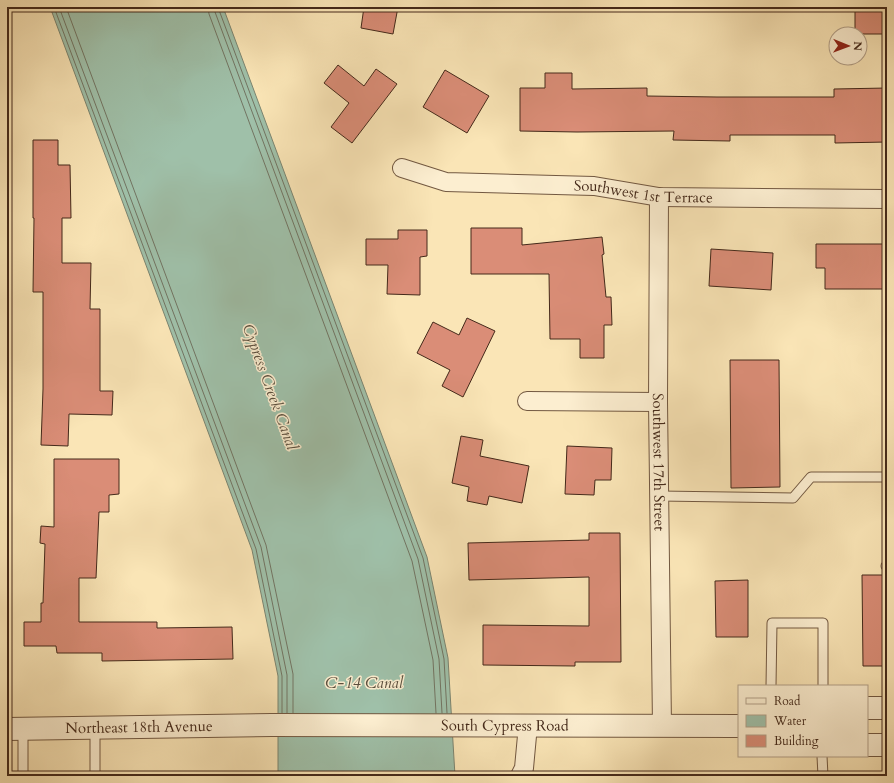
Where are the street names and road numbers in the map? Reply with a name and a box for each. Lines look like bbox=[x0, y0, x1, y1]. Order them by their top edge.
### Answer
street label: Southwest 1st Terrace bbox=[574, 175, 713, 207]
street label: Southwest 17th Street bbox=[648, 393, 670, 531]
street label: South Cypress Road bbox=[441, 715, 569, 736]
street label: Northeast 18th Avenue bbox=[65, 716, 213, 738]

